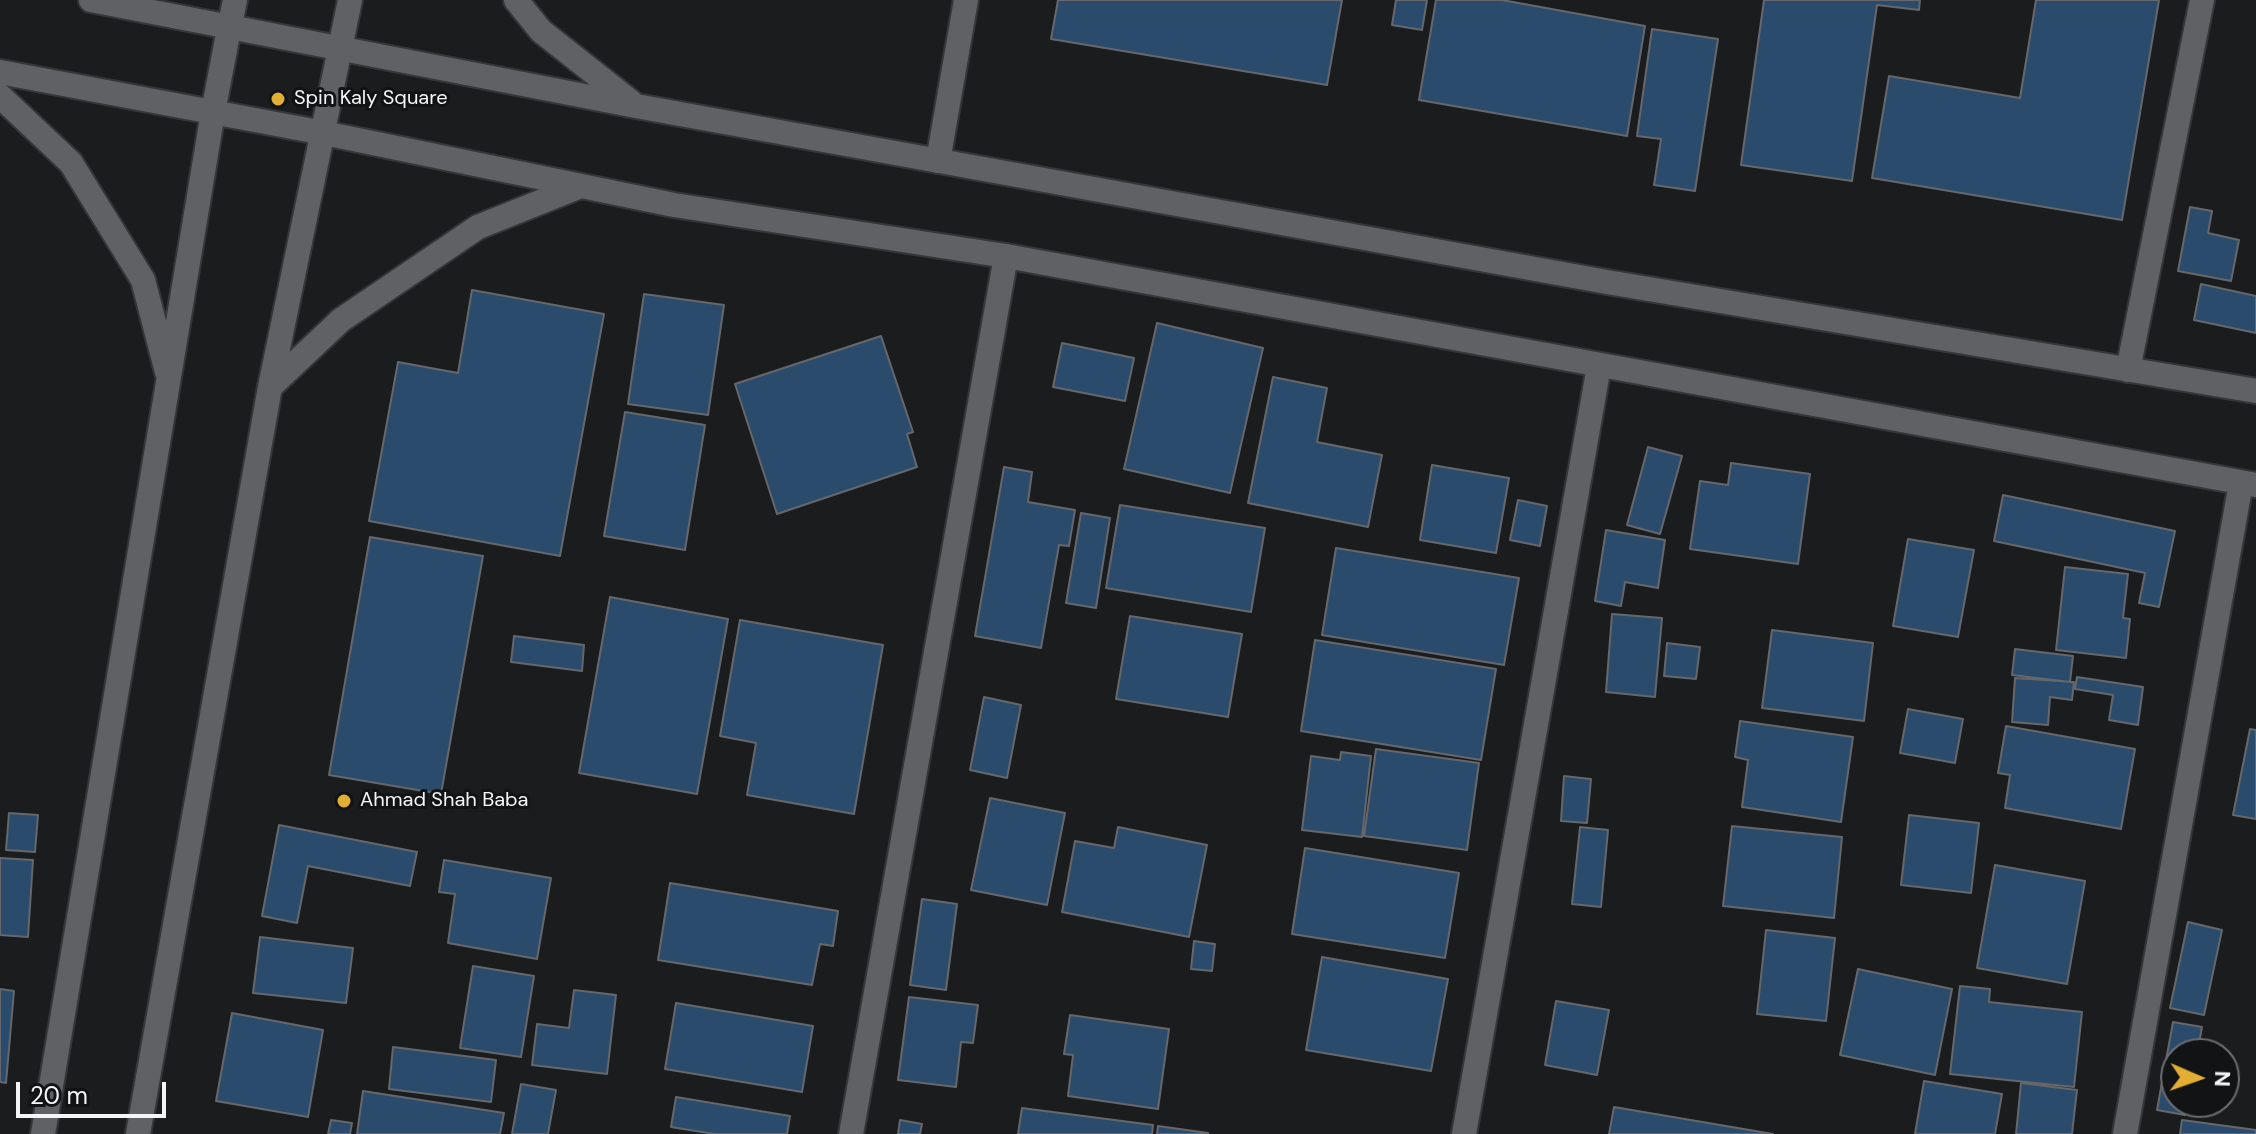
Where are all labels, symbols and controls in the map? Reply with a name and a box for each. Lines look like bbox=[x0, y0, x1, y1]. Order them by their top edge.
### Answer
place label: Spin Kaly Square bbox=[294, 87, 448, 111]
marker: Spin Kaly Square bbox=[269, 90, 287, 108]
place label: Ahmad Shah Baba bbox=[360, 789, 528, 813]
marker: Ahmad Shah Baba bbox=[335, 792, 353, 810]
north arrow bbox=[2160, 1038, 2240, 1118]
scale bar bbox=[20, 1066, 170, 1116]
text: N bbox=[2208, 1070, 2237, 1087]
text: 20 m bbox=[30, 1080, 88, 1111]

